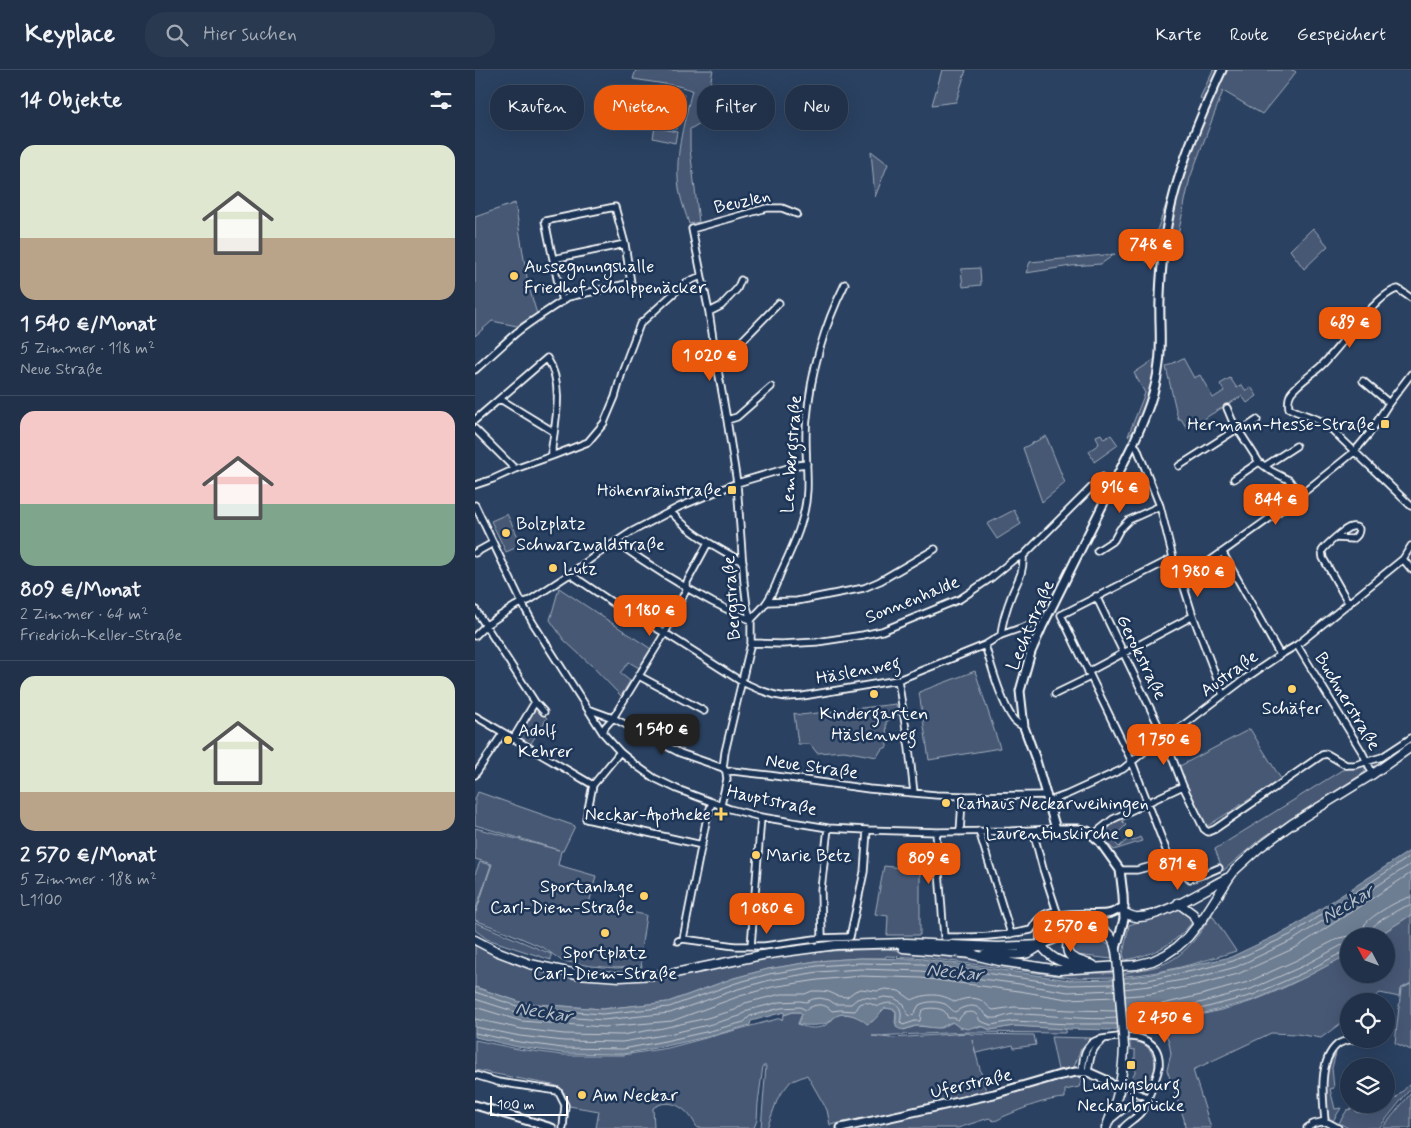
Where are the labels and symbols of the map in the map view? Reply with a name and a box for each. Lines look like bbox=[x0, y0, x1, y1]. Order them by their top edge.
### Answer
street label: Beuzlen bbox=[712, 184, 773, 220]
pin: 748 € bbox=[1116, 228, 1186, 271]
place label: Aussegnungshalle Friedhof Scholppenäcker bbox=[524, 255, 707, 300]
marker: Aussegnungshalle Friedhof Scholppenäcker bbox=[508, 270, 520, 282]
pin: 689 € bbox=[1315, 306, 1385, 349]
pin: 1 020 € bbox=[664, 340, 756, 382]
street label: Lembergstraße bbox=[776, 394, 810, 514]
place label: Hermann-Hesse-Straße bbox=[1187, 413, 1375, 437]
marker: Hermann-Hesse-Straße bbox=[1379, 418, 1391, 430]
pin: 916 € bbox=[1085, 472, 1155, 514]
place label: Höhenrainstraße bbox=[597, 479, 722, 503]
marker: Höhenrainstraße bbox=[726, 484, 738, 496]
pin: 844 € bbox=[1241, 484, 1311, 526]
place label: Bolzplatz Schwarzwaldstraße bbox=[516, 512, 665, 557]
marker: Bolzplatz Schwarzwaldstraße bbox=[500, 527, 512, 539]
street label: Bergstraße bbox=[717, 555, 748, 641]
pin: 1 980 € bbox=[1152, 556, 1244, 598]
place label: Lutz bbox=[563, 557, 597, 581]
marker: Lutz bbox=[547, 562, 559, 574]
street label: Sonnenhalde bbox=[862, 570, 963, 630]
street label: Lechtstraße bbox=[1001, 576, 1061, 674]
pin: 1 180 € bbox=[604, 594, 696, 637]
street label: Gerokstraße bbox=[1110, 611, 1172, 704]
street label: Austraße bbox=[1196, 645, 1263, 703]
street label: Buchnerstraße bbox=[1308, 648, 1386, 755]
street label: Häslenweg bbox=[814, 651, 903, 693]
marker: Schäfer bbox=[1286, 683, 1298, 695]
marker: Kindergarten Häslenweg bbox=[868, 688, 880, 700]
place label: Schäfer bbox=[1262, 697, 1323, 721]
place label: Kindergarten Häslenweg bbox=[820, 702, 928, 749]
pin: 1 540 € bbox=[616, 714, 708, 756]
place label: Adolf Kehrer bbox=[518, 719, 573, 764]
pin: 1 750 € bbox=[1118, 724, 1210, 766]
marker: Adolf Kehrer bbox=[502, 734, 514, 746]
street label: Neue Straße bbox=[764, 749, 860, 785]
street label: Hauptstraße bbox=[724, 780, 819, 822]
place label: Rathaus Neckarweihingen bbox=[956, 792, 1149, 817]
marker: Rathaus Neckarweihingen bbox=[940, 797, 952, 809]
place label: Neckar-Apotheke bbox=[585, 803, 711, 828]
marker: Neckar-Apotheke bbox=[715, 808, 727, 820]
place label: Laurentiuskirche bbox=[985, 822, 1119, 846]
marker: Laurentiuskirche bbox=[1123, 827, 1135, 839]
pin: 809 € bbox=[894, 842, 964, 885]
place label: Marie Betz bbox=[766, 844, 852, 868]
pin: 871 € bbox=[1143, 848, 1213, 891]
marker: Marie Betz bbox=[750, 849, 762, 861]
place label: Sportanlage Carl-Diem-Straße bbox=[490, 875, 634, 920]
water label: Neckar bbox=[1317, 878, 1380, 930]
marker: Sportanlage Carl-Diem-Straße bbox=[638, 890, 650, 902]
pin: 1 080 € bbox=[721, 892, 813, 935]
pin: 2 570 € bbox=[1025, 910, 1117, 953]
marker: Sportplatz Carl-Diem-Straße bbox=[599, 927, 611, 939]
north arrow bbox=[1340, 928, 1395, 982]
place label: Sportplatz Carl-Diem-Straße bbox=[533, 941, 677, 986]
water label: Neckar bbox=[925, 958, 986, 988]
water label: Neckar bbox=[514, 996, 576, 1030]
pin: 2 450 € bbox=[1119, 1002, 1211, 1044]
marker: Ludwigsburg Neckarbrücke bbox=[1125, 1059, 1137, 1071]
street label: Uferstraße bbox=[928, 1063, 1015, 1105]
place label: Ludwigsburg Neckarbrücke bbox=[1077, 1073, 1185, 1118]
place label: Am Neckar bbox=[592, 1084, 678, 1108]
marker: Am Neckar bbox=[576, 1089, 588, 1101]
scale bar bbox=[490, 1093, 567, 1116]

